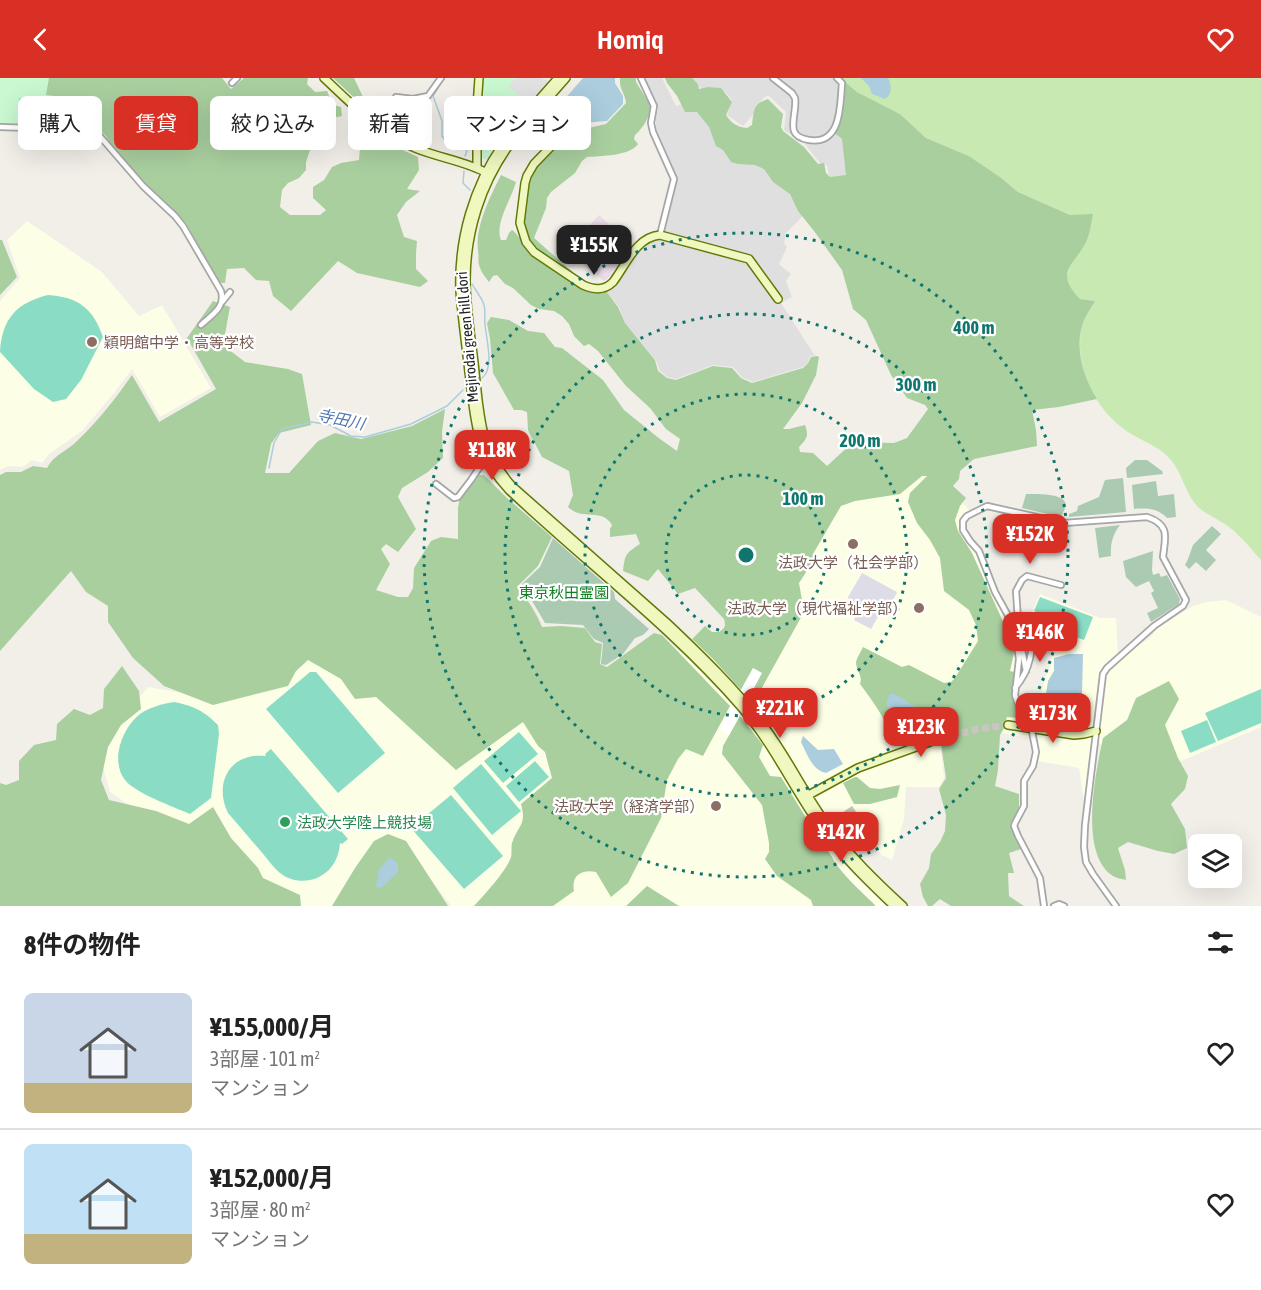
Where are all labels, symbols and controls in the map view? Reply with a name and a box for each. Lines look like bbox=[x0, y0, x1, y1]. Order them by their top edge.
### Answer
icon: back bbox=[24, 23, 57, 56]
icon: heart bbox=[1204, 23, 1237, 56]
text: Homiq bbox=[597, 24, 664, 55]
chip: 購入 bbox=[18, 96, 102, 150]
chip: 賃貸 bbox=[114, 96, 198, 150]
chip: 絞り込み bbox=[210, 96, 336, 150]
chip: 新着 bbox=[348, 96, 432, 150]
chip: マンション bbox=[444, 96, 591, 150]
pin: ¥155K bbox=[552, 225, 636, 276]
text: ¥155K bbox=[571, 233, 617, 256]
street label: Mejirodai green hill dori bbox=[453, 271, 481, 403]
text: 400 m bbox=[953, 317, 994, 338]
place label: 穎明館中学・高等学校 bbox=[104, 334, 254, 351]
marker: 穎明館中学・高等学校 bbox=[85, 335, 99, 349]
text: 300 m bbox=[896, 374, 936, 395]
water label: 寺田川 bbox=[316, 405, 368, 433]
pin: ¥118K bbox=[450, 430, 534, 481]
text: 200 m bbox=[840, 430, 880, 451]
text: ¥118K bbox=[469, 438, 515, 461]
text: 100 m bbox=[783, 488, 823, 509]
pin: ¥152K bbox=[988, 514, 1072, 565]
text: ¥152K bbox=[1007, 522, 1053, 545]
marker: 法政大学（社会学部） bbox=[846, 537, 860, 551]
centre of rings bbox=[736, 545, 756, 565]
place label: 法政大学（社会学部） bbox=[778, 554, 928, 571]
park label: 東京秋田霊園 bbox=[519, 584, 609, 601]
place label: 法政大学（現代福祉学部） bbox=[727, 600, 907, 617]
marker: 法政大学（現代福祉学部） bbox=[912, 601, 926, 615]
pin: ¥146K bbox=[998, 612, 1082, 663]
text: ¥146K bbox=[1017, 620, 1063, 643]
pin: ¥221K bbox=[738, 688, 822, 739]
pin: ¥173K bbox=[1011, 693, 1095, 744]
text: ¥221K bbox=[757, 696, 803, 719]
text: ¥173K bbox=[1030, 701, 1076, 724]
pin: ¥123K bbox=[879, 707, 963, 758]
text: ¥123K bbox=[898, 715, 944, 738]
place label: 法政大学（経済学部） bbox=[554, 798, 704, 815]
marker: 法政大学（経済学部） bbox=[709, 799, 723, 813]
pin: ¥142K bbox=[799, 812, 883, 863]
place label: 法政大学陸上競技場 bbox=[297, 814, 432, 831]
marker: 法政大学陸上競技場 bbox=[278, 815, 292, 829]
text: ¥142K bbox=[818, 820, 864, 843]
map controls bbox=[1188, 834, 1242, 888]
button: layers bbox=[1188, 834, 1242, 888]
icon: filters bbox=[1204, 926, 1237, 959]
text: 8件の物件 bbox=[24, 930, 140, 960]
text: ¥155,000/月 bbox=[210, 1012, 334, 1042]
icon: home bbox=[72, 1017, 144, 1089]
icon: heart bbox=[1204, 1037, 1237, 1070]
text: 3部屋 · 101 m² bbox=[210, 1047, 320, 1070]
text: マンション bbox=[210, 1076, 310, 1099]
text: ¥152,000/月 bbox=[210, 1163, 334, 1193]
icon: home bbox=[72, 1168, 144, 1240]
icon: heart bbox=[1204, 1188, 1237, 1221]
text: 3部屋 · 80 m² bbox=[210, 1198, 311, 1221]
text: マンション bbox=[210, 1227, 310, 1250]

